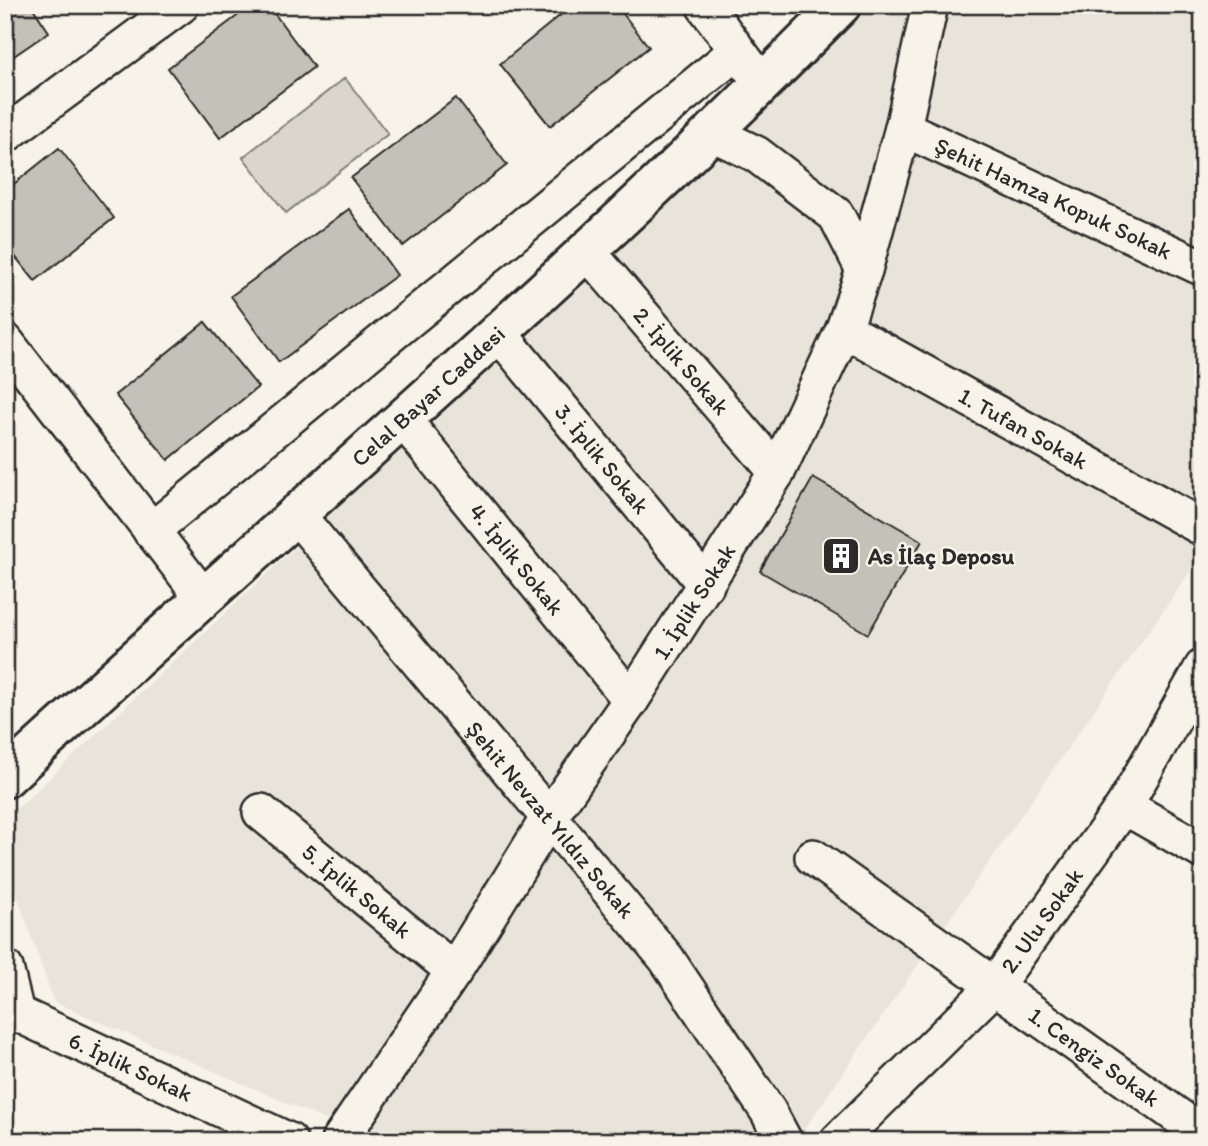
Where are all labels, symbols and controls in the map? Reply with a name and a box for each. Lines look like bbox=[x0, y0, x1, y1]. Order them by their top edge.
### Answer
street label: Şehit Hamza Kopuk Sokak bbox=[931, 131, 1177, 266]
street label: 2. İplik Sokak bbox=[627, 301, 736, 421]
street label: Celal Bayar Caddesi bbox=[346, 319, 511, 473]
street label: 1. Tufan Sokak bbox=[954, 381, 1093, 475]
street label: 3. İplik Sokak bbox=[549, 398, 656, 519]
street label: 4. İplik Sokak bbox=[463, 498, 570, 621]
building icon: As İlaç Deposu bbox=[820, 535, 862, 577]
street label: 1. İplik Sokak bbox=[647, 538, 742, 665]
place label: As İlaç Deposu bbox=[867, 542, 1014, 570]
street label: Şehit Nevzat Yıldız Sokak bbox=[460, 715, 641, 924]
street label: 5. İplik Sokak bbox=[296, 838, 417, 944]
street label: 2. Ulu Sokak bbox=[995, 862, 1089, 979]
street label: 1. Cengiz Sokak bbox=[1023, 1001, 1165, 1113]
street label: 6. İplik Sokak bbox=[64, 1026, 197, 1108]

